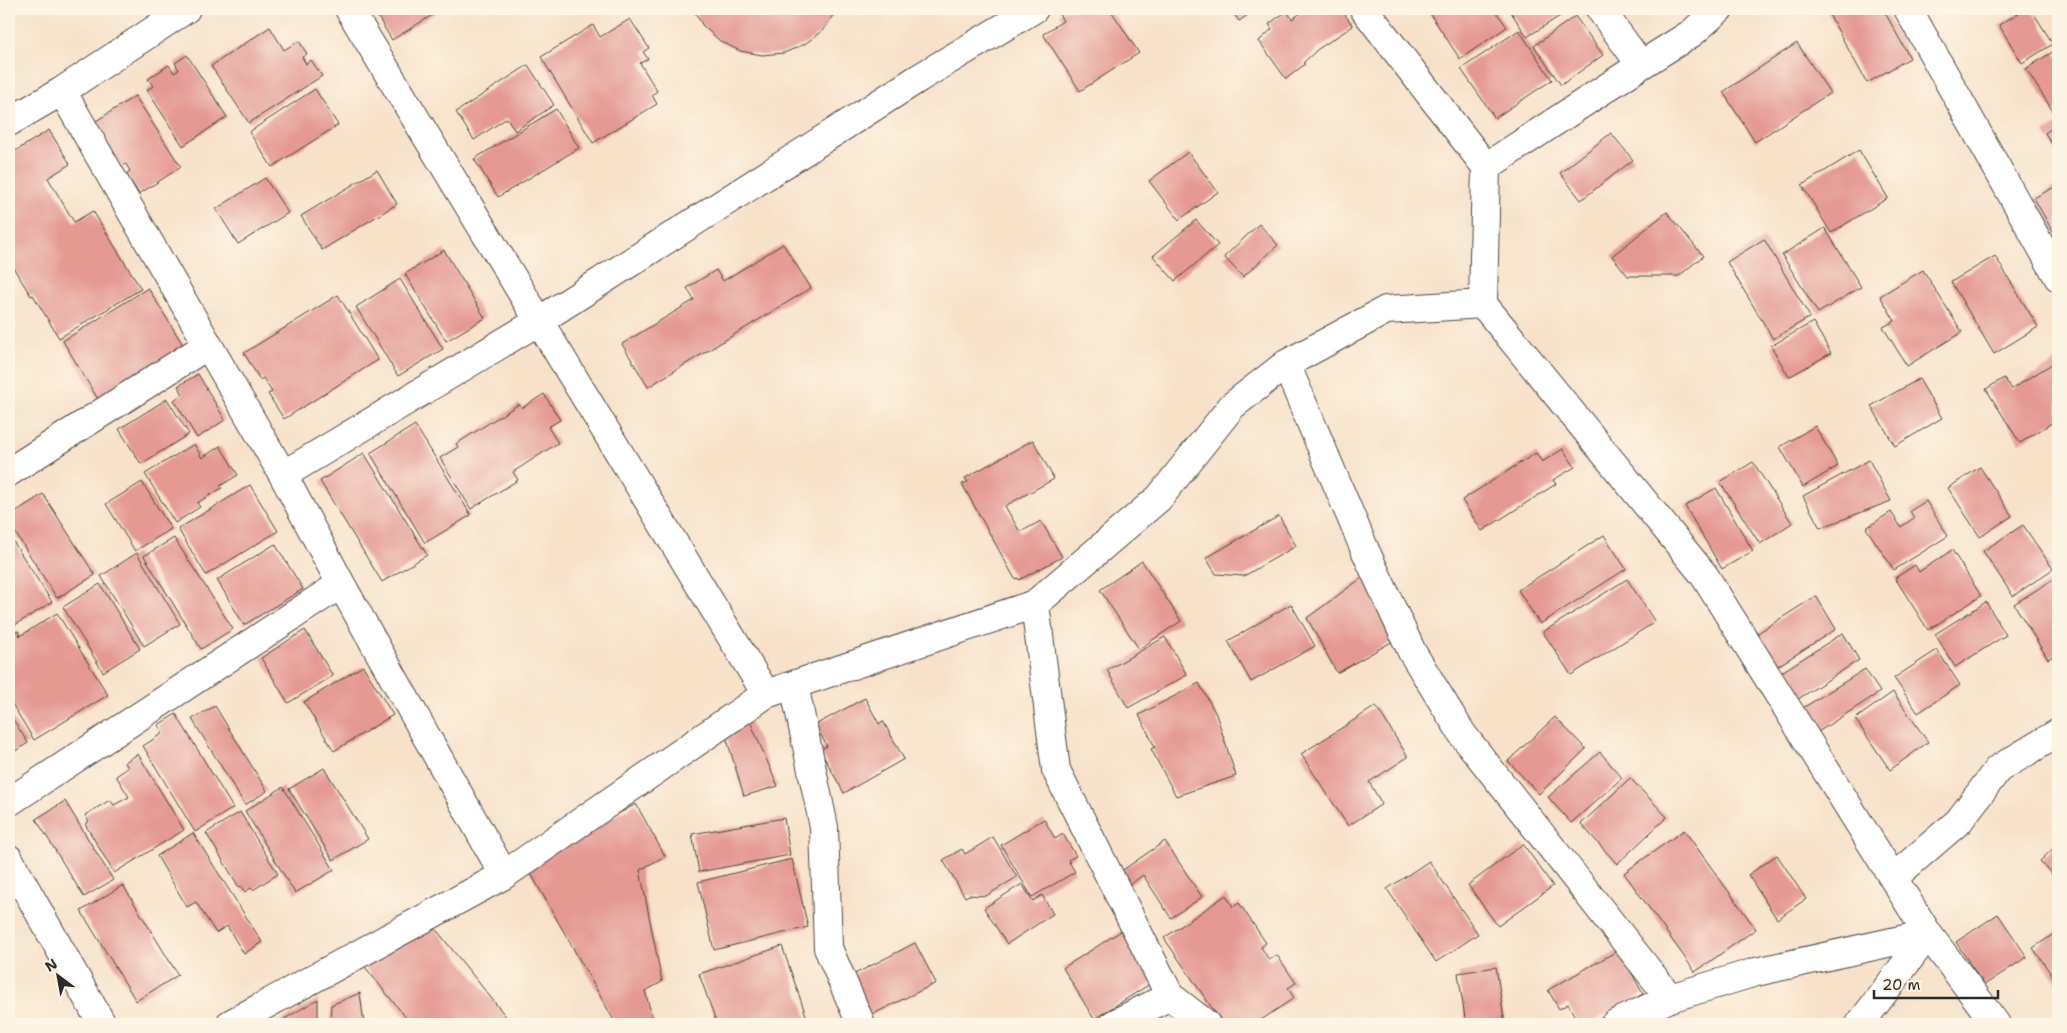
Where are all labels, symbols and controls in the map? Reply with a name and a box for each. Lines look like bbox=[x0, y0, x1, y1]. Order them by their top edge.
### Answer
north arrow bbox=[32, 950, 82, 1000]
text: N bbox=[42, 954, 61, 976]
scale bar bbox=[1874, 968, 1998, 1000]
text: 20 m bbox=[1882, 975, 1921, 995]

